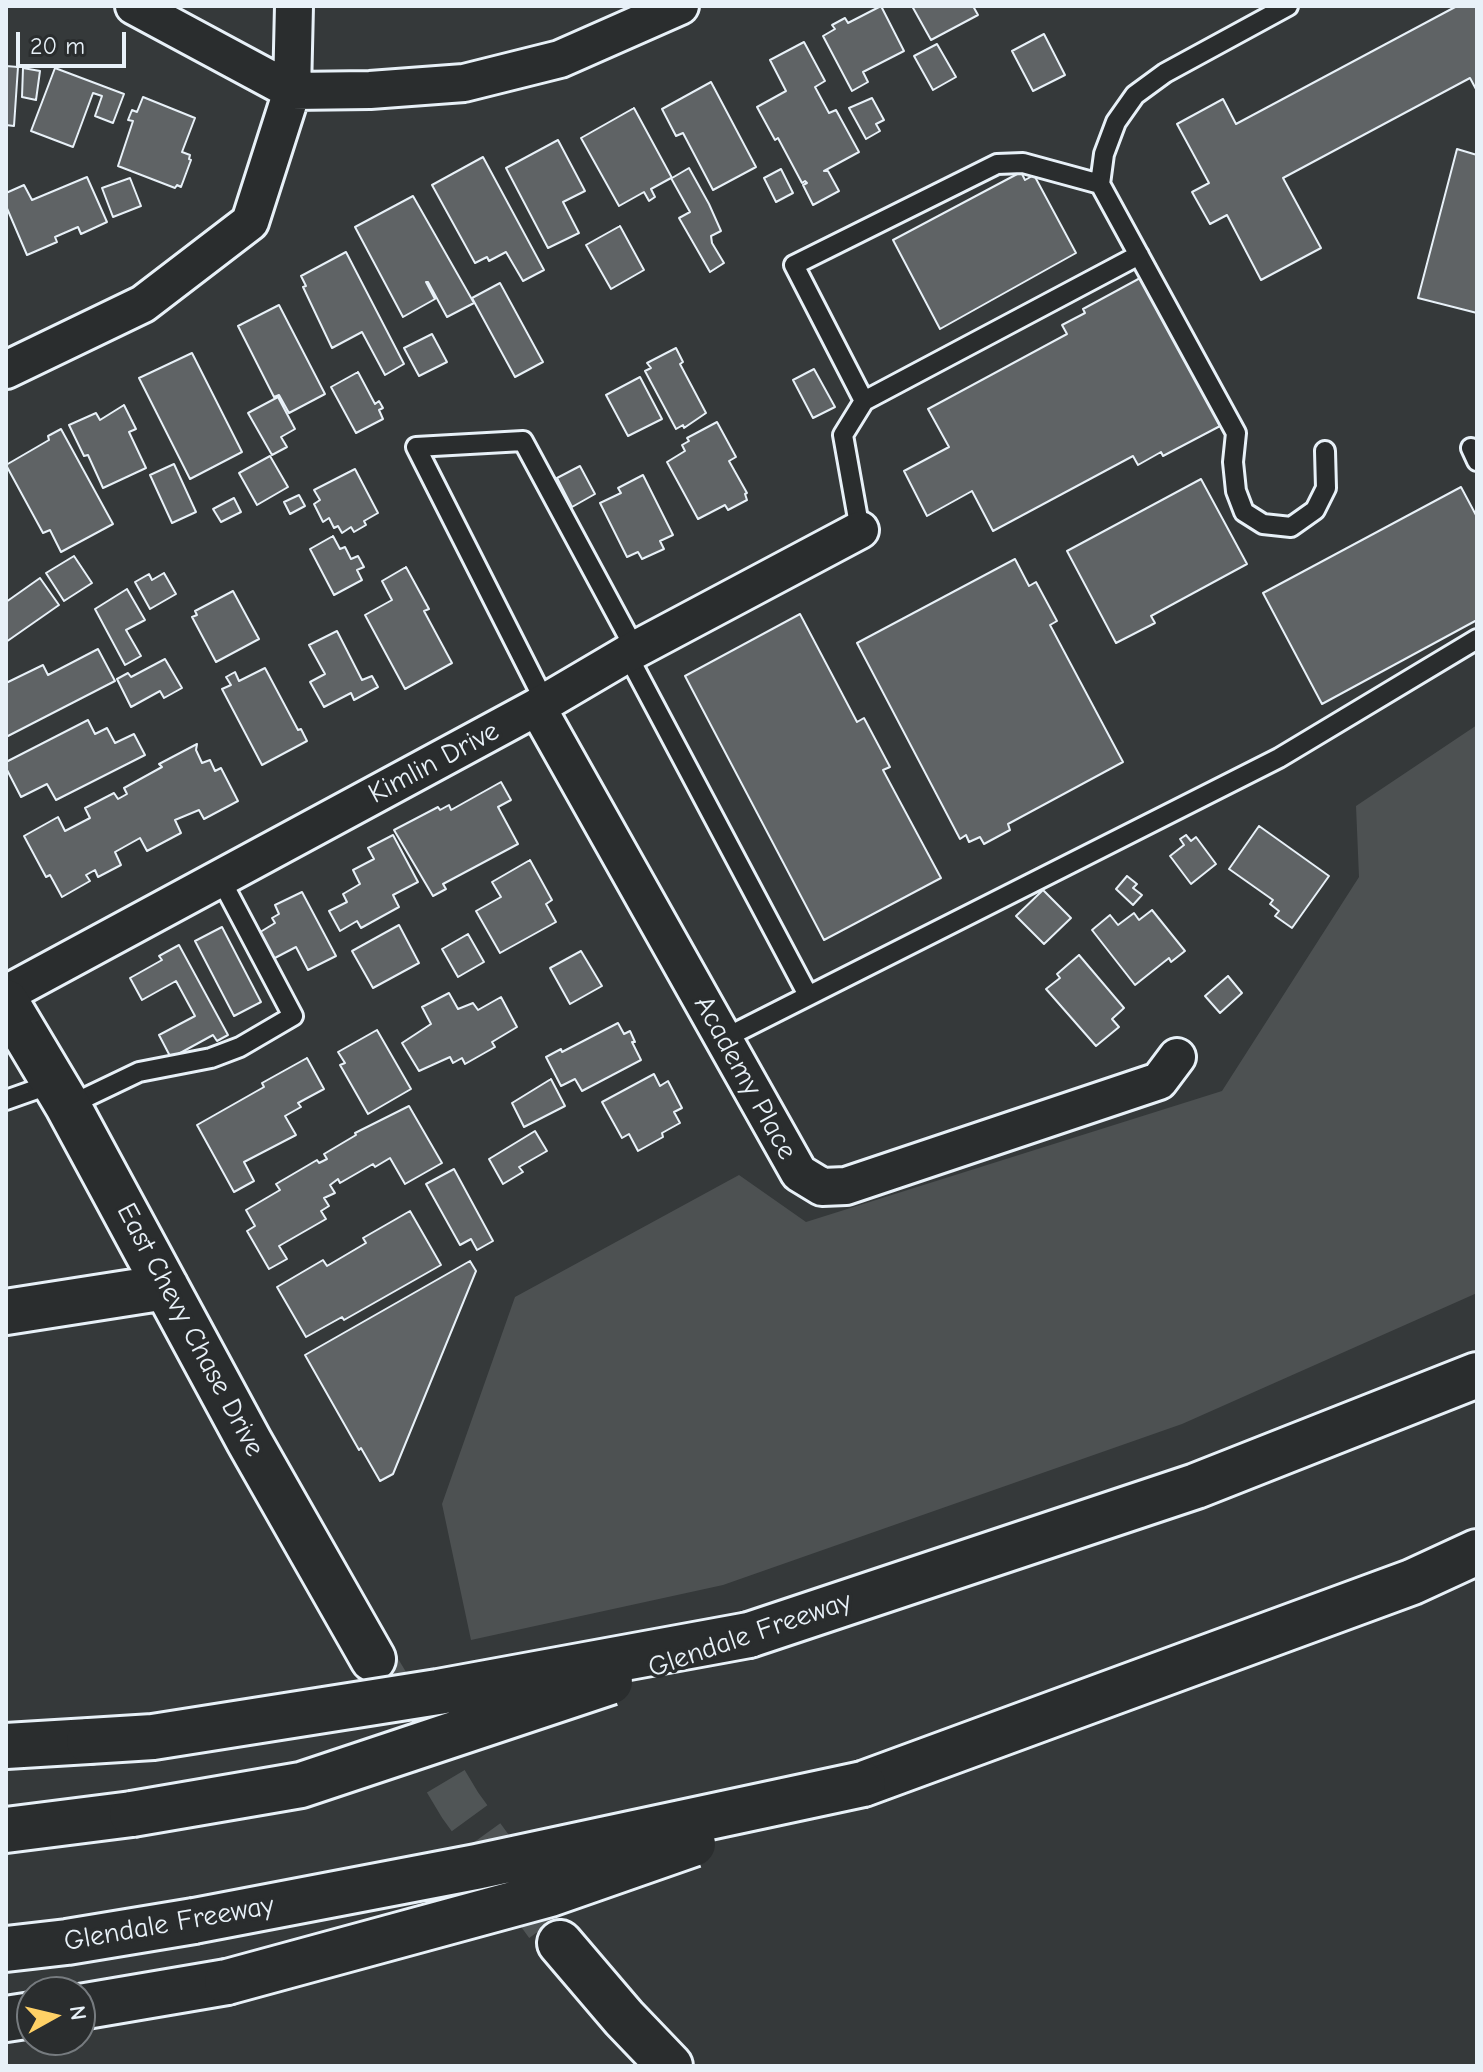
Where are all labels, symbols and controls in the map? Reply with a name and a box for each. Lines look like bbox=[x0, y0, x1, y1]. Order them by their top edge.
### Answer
scale bar bbox=[20, 16, 130, 66]
text: 20 m bbox=[30, 32, 85, 60]
street label: Kimlin Drive bbox=[363, 715, 505, 811]
street label: Academy Place bbox=[686, 990, 804, 1166]
street label: East Chevy Chase Drive bbox=[109, 1198, 271, 1462]
street label: Glendale Freeway bbox=[644, 1585, 856, 1685]
street label: Glendale Freeway bbox=[61, 1889, 277, 1959]
north arrow bbox=[16, 1976, 96, 2056]
text: N bbox=[64, 2004, 92, 2022]

